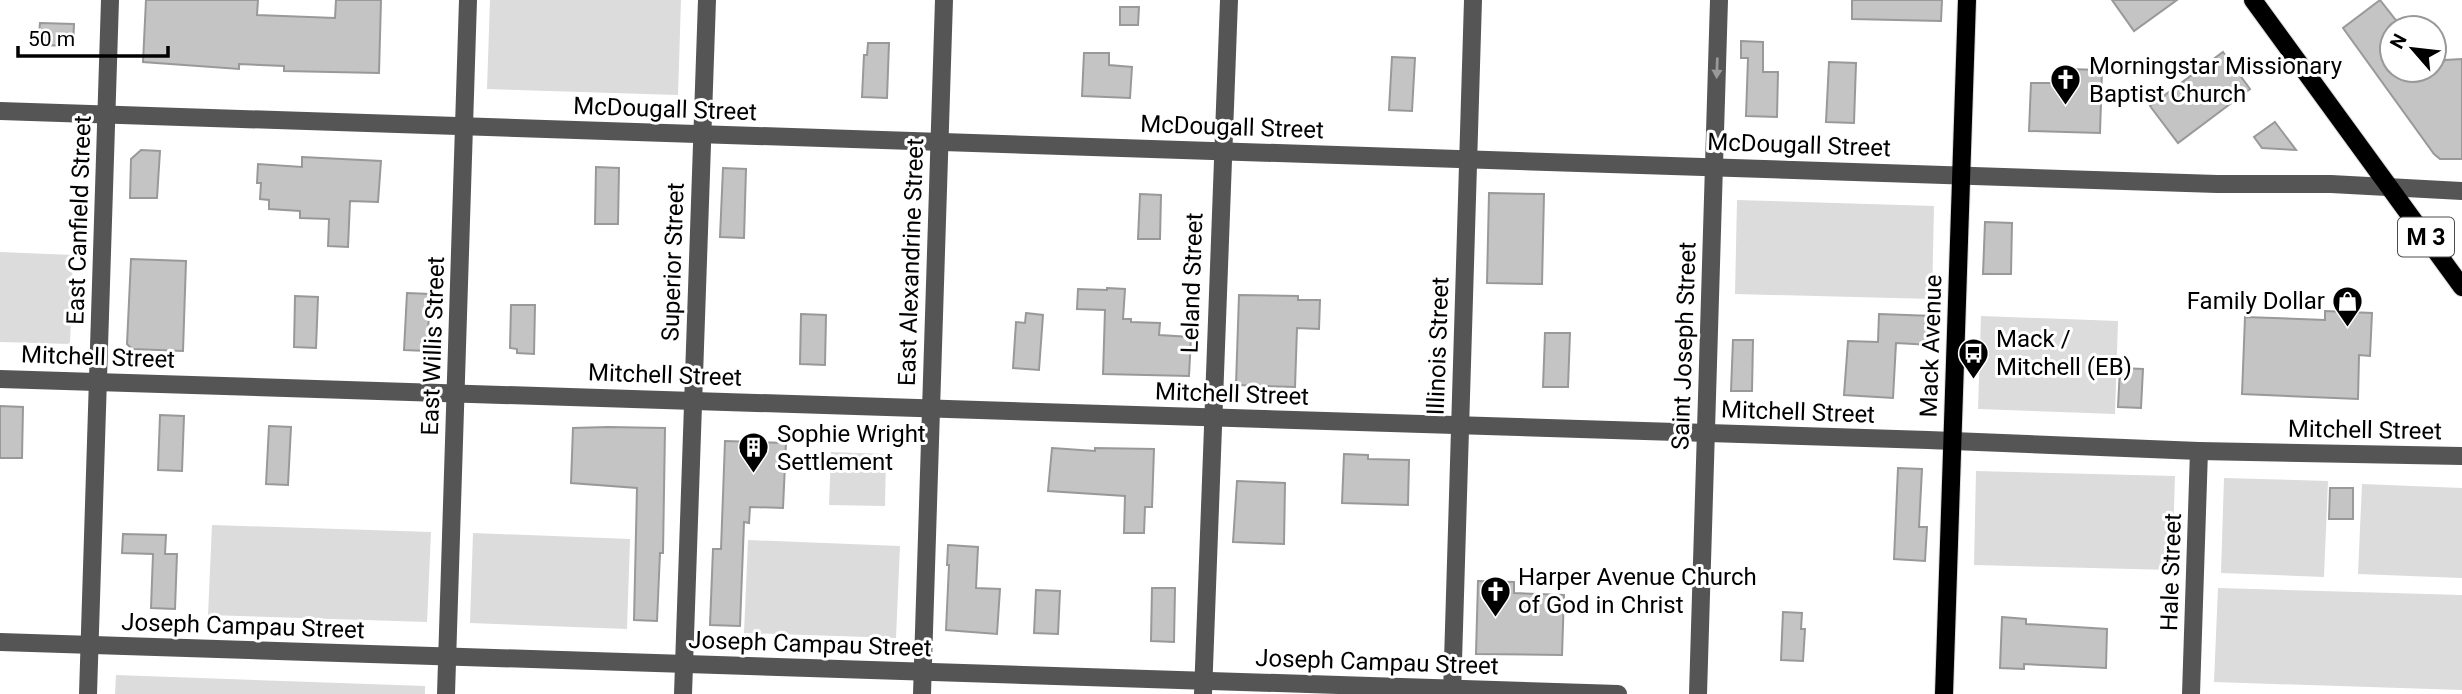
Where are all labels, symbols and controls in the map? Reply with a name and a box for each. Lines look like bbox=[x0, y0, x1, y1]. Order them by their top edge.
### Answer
scale bar bbox=[18, 14, 168, 58]
north arrow bbox=[2378, 14, 2448, 84]
text: 50 m bbox=[28, 27, 75, 51]
text: N bbox=[2385, 30, 2412, 53]
place label: Morningstar Missionary Baptist Church bbox=[2089, 52, 2343, 108]
one-way arrow bbox=[1711, 57, 1722, 79]
church icon: Morningstar Missionary Baptist Church bbox=[2049, 63, 2083, 107]
street label: McDougall Street bbox=[573, 92, 757, 126]
street label: McDougall Street bbox=[1140, 110, 1324, 144]
street label: East Canfield Street bbox=[61, 115, 97, 325]
street label: McDougall Street bbox=[1707, 128, 1891, 162]
street label: East Alexandrine Street bbox=[893, 137, 929, 386]
street label: Superior Street bbox=[656, 182, 690, 342]
street label: Leland Street bbox=[1176, 212, 1208, 354]
road number: M 3 bbox=[2398, 218, 2454, 256]
street label: Saint Joseph Street bbox=[1666, 241, 1702, 451]
street label: East Willis Street bbox=[416, 256, 450, 436]
street label: Mack Avenue bbox=[1915, 274, 1947, 418]
street label: Illinois Street bbox=[1422, 276, 1454, 416]
shop icon: Family Dollar bbox=[2331, 284, 2365, 328]
place label: Family Dollar bbox=[2187, 287, 2325, 315]
place label: Mack / Mitchell (EB) bbox=[1996, 325, 2132, 381]
bus stop icon: Mack / Mitchell (EB) bbox=[1956, 336, 1990, 380]
street label: Mitchell Street bbox=[21, 340, 176, 374]
street label: Mitchell Street bbox=[588, 358, 743, 392]
street label: Mitchell Street bbox=[1155, 377, 1310, 411]
street label: Mitchell Street bbox=[1721, 395, 1876, 429]
street label: Mitchell Street bbox=[2288, 415, 2442, 445]
place label: Sophie Wright Settlement bbox=[777, 420, 926, 476]
building icon: Sophie Wright Settlement bbox=[737, 431, 771, 475]
street label: Hale Street bbox=[2155, 512, 2187, 631]
place label: Harper Avenue Church of God in Christ bbox=[1518, 563, 1757, 619]
church icon: Harper Avenue Church of God in Christ bbox=[1478, 574, 1512, 618]
street label: Joseph Campau Street bbox=[121, 608, 365, 644]
street label: Joseph Campau Street bbox=[688, 626, 932, 662]
street label: Joseph Campau Street bbox=[1255, 644, 1499, 680]

